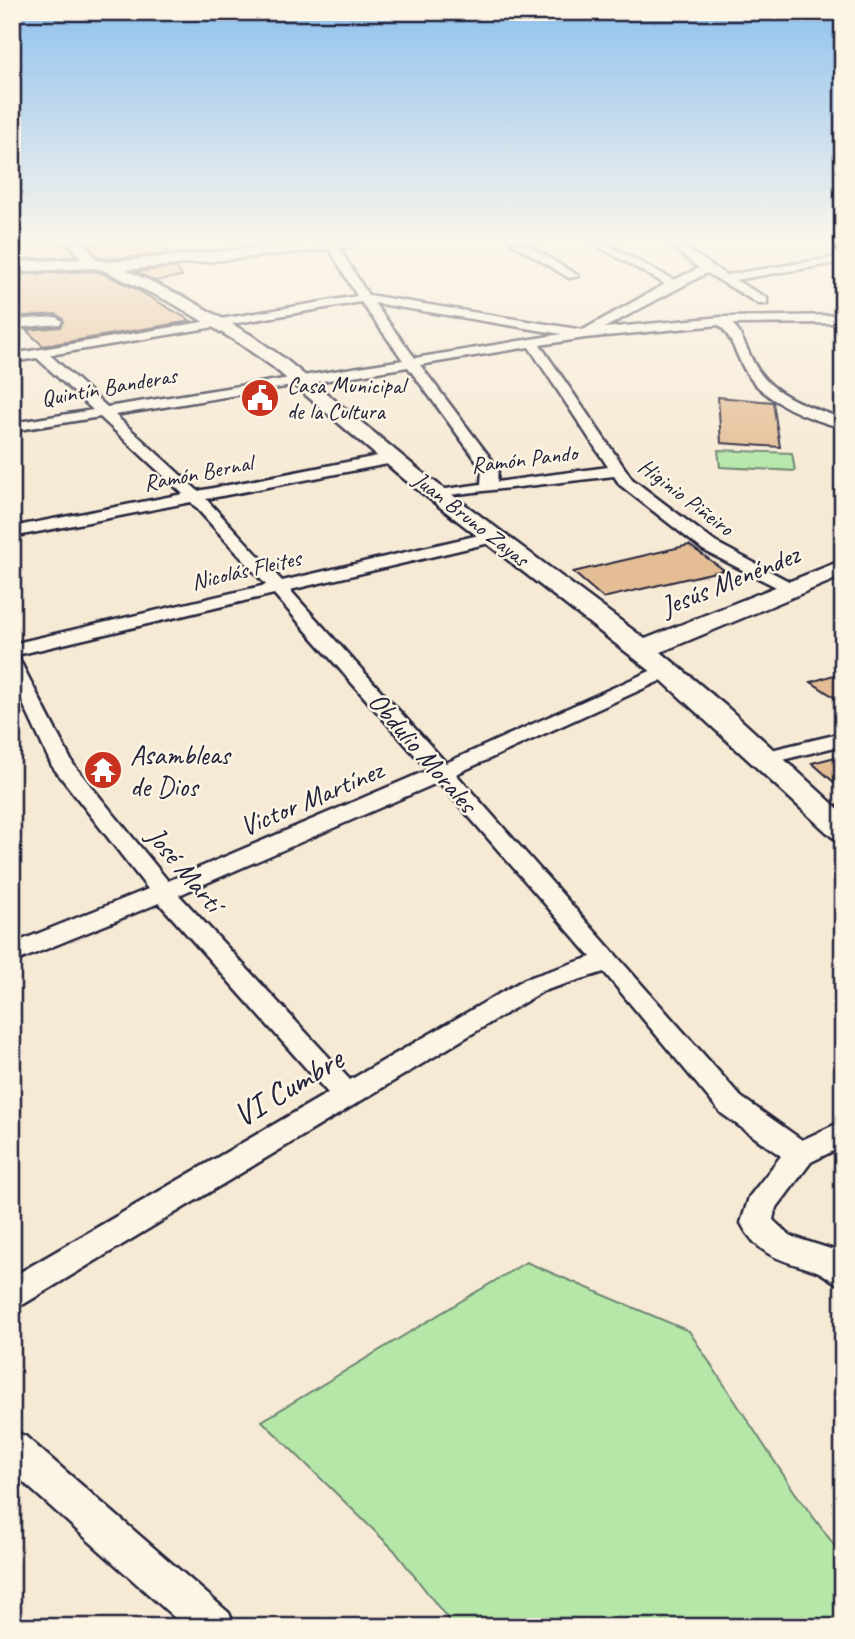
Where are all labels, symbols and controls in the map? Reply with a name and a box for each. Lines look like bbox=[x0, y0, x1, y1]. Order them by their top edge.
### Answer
street label: Quintín Banderas bbox=[39, 360, 181, 413]
place label: Casa Municipal de la Cultura bbox=[287, 371, 409, 426]
public building icon: Casa Municipal de la Cultura bbox=[239, 377, 281, 419]
street label: Ramón Pando bbox=[469, 438, 581, 480]
street label: Ramón Bernal bbox=[141, 447, 259, 498]
street label: Higinio Piñeiro bbox=[633, 452, 741, 543]
street label: Juan Bruno Zayas bbox=[407, 464, 536, 574]
street label: Jesús Menéndez bbox=[654, 536, 806, 624]
street label: Nicolás Fleites bbox=[189, 543, 306, 597]
street label: Obdulio Morales bbox=[361, 684, 487, 821]
place label: Asambleas de Dios bbox=[130, 737, 232, 804]
temple icon: Asambleas de Dios bbox=[82, 749, 124, 791]
street label: Victor Martínez bbox=[234, 751, 390, 844]
street label: José Martí bbox=[138, 818, 234, 923]
street label: VI Cumbre bbox=[225, 1037, 353, 1136]

